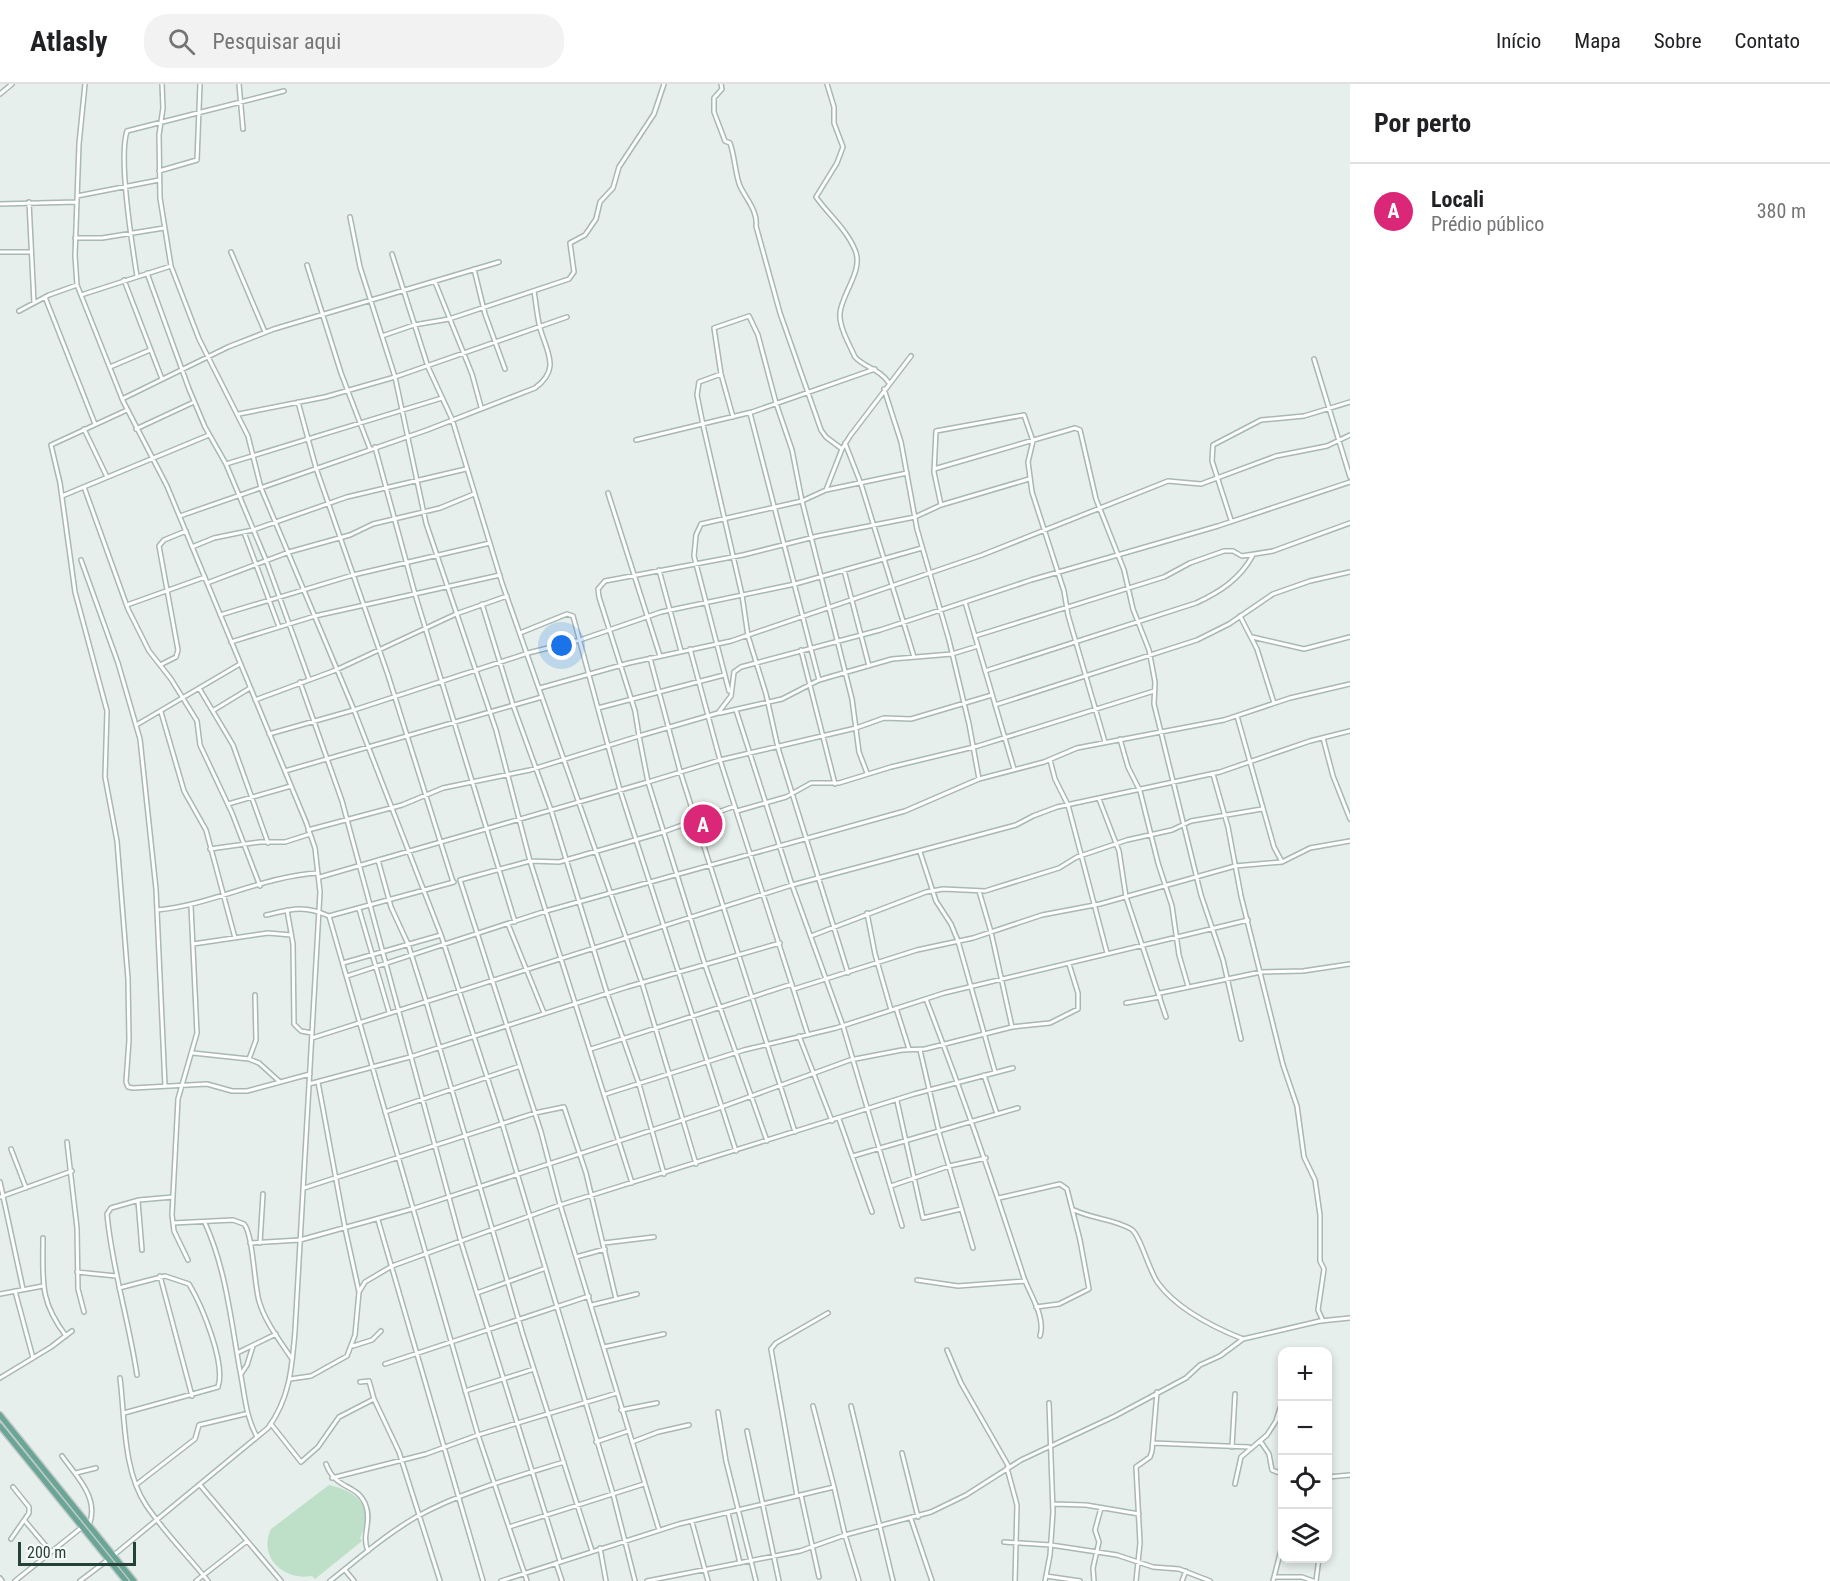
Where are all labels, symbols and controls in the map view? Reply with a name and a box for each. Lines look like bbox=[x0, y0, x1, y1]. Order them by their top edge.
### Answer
search box bbox=[144, 14, 564, 68]
text: Atlasly bbox=[30, 25, 108, 58]
icon: search bbox=[165, 25, 198, 58]
text: Pesquisar aqui bbox=[213, 29, 341, 54]
text: Início bbox=[1496, 29, 1541, 53]
text: Mapa bbox=[1574, 29, 1621, 53]
text: Sobre bbox=[1654, 29, 1702, 53]
text: Contato bbox=[1735, 29, 1800, 53]
text: Por perto bbox=[1374, 108, 1471, 138]
text: Locali bbox=[1431, 187, 1484, 212]
text: A bbox=[1388, 199, 1399, 223]
text: 380 m bbox=[1757, 199, 1806, 223]
text: Prédio público bbox=[1431, 212, 1544, 236]
your location bbox=[547, 631, 576, 660]
pin: A bbox=[684, 802, 722, 846]
map controls bbox=[1278, 1347, 1332, 1563]
button: + bbox=[1278, 1347, 1332, 1401]
button: − bbox=[1278, 1401, 1332, 1455]
button: locate bbox=[1278, 1455, 1332, 1509]
button: layers bbox=[1278, 1509, 1332, 1563]
scale bar bbox=[18, 1539, 136, 1566]
text: 200 m bbox=[27, 1543, 66, 1562]

